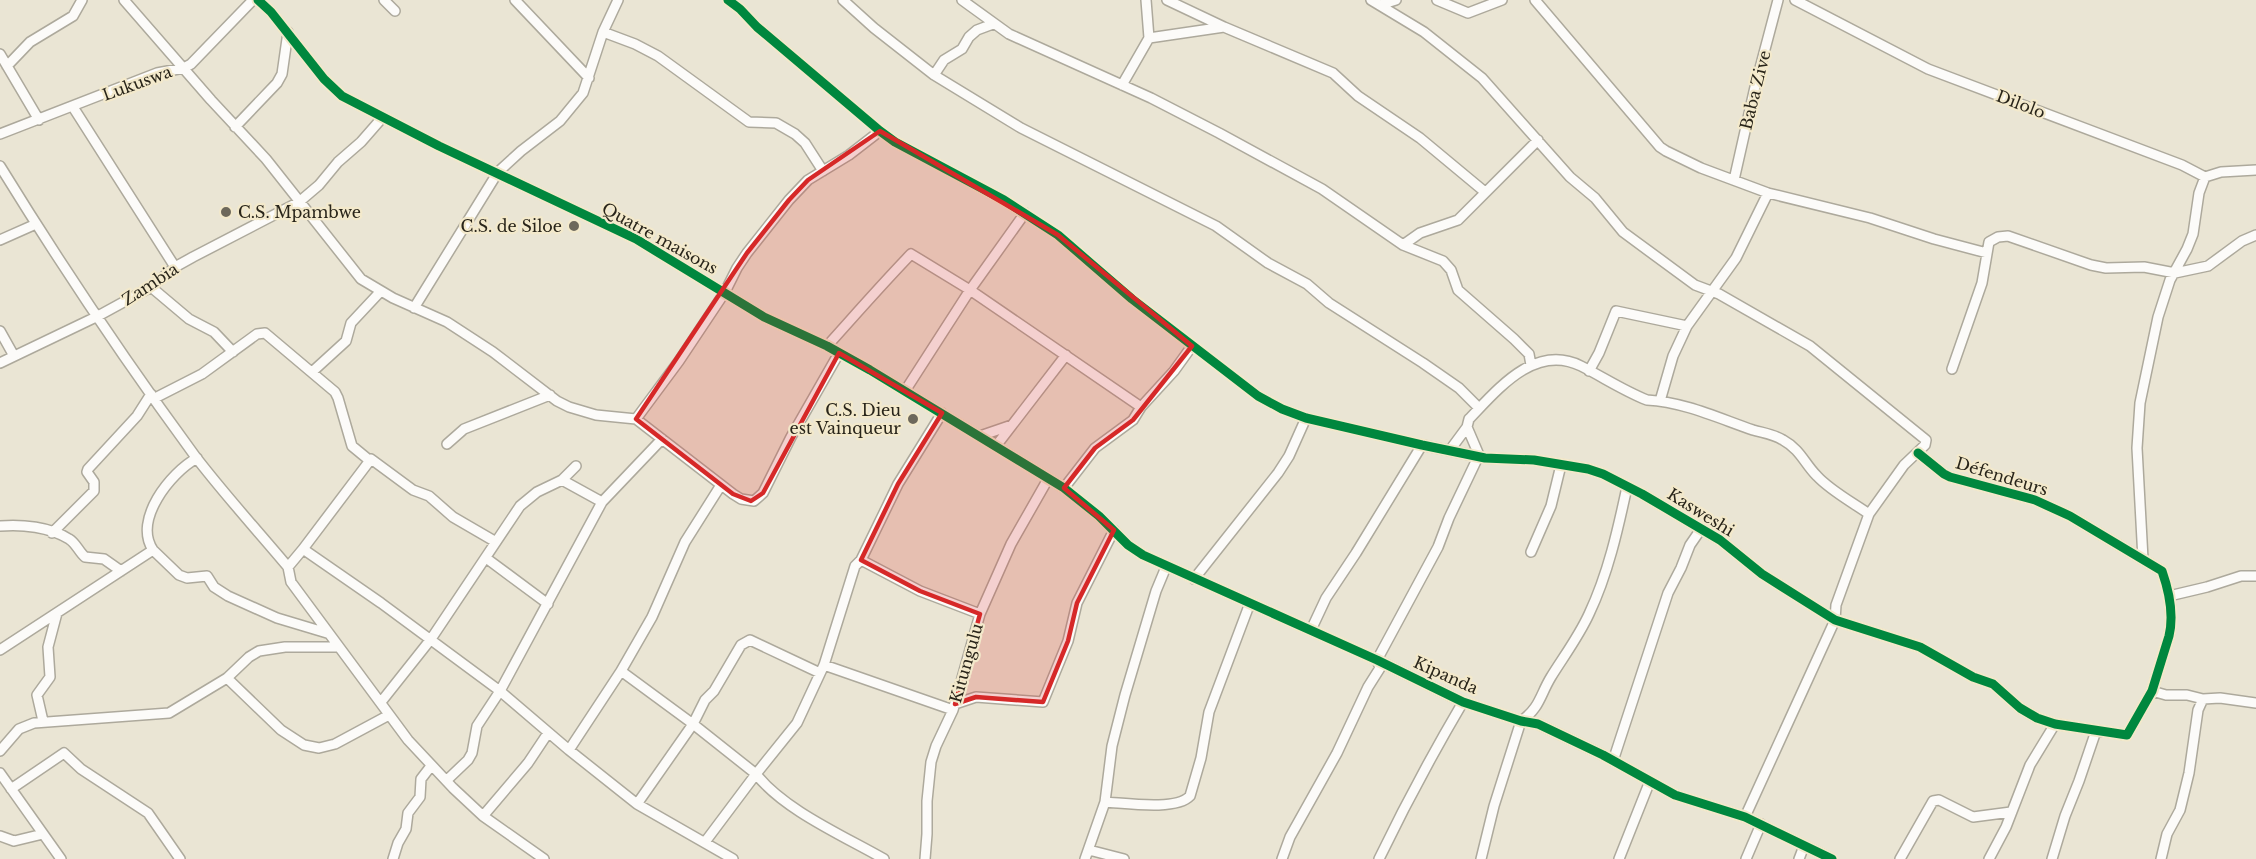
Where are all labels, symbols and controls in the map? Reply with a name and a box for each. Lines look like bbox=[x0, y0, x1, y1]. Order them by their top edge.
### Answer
street label: Baba Zive bbox=[1735, 48, 1775, 132]
street label: Lukuswa bbox=[100, 61, 175, 105]
street label: Dilolo bbox=[1994, 86, 2048, 122]
street label: Quatre maisons bbox=[599, 198, 721, 278]
place label: C.S. Mpambwe bbox=[238, 202, 361, 222]
marker: C.S. Mpambwe bbox=[219, 205, 233, 219]
place label: C.S. de Siloe bbox=[461, 216, 562, 236]
marker: C.S. de Siloe bbox=[567, 219, 581, 233]
street label: Zambia bbox=[118, 258, 182, 310]
place label: C.S. Dieu est Vainqueur bbox=[790, 400, 901, 438]
marker: C.S. Dieu est Vainqueur bbox=[906, 412, 920, 426]
street label: Défendeurs bbox=[1953, 452, 2051, 500]
street label: Kasweshi bbox=[1664, 484, 1738, 541]
street label: Kitungulu bbox=[945, 621, 987, 705]
street label: Kipanda bbox=[1411, 652, 1481, 698]

